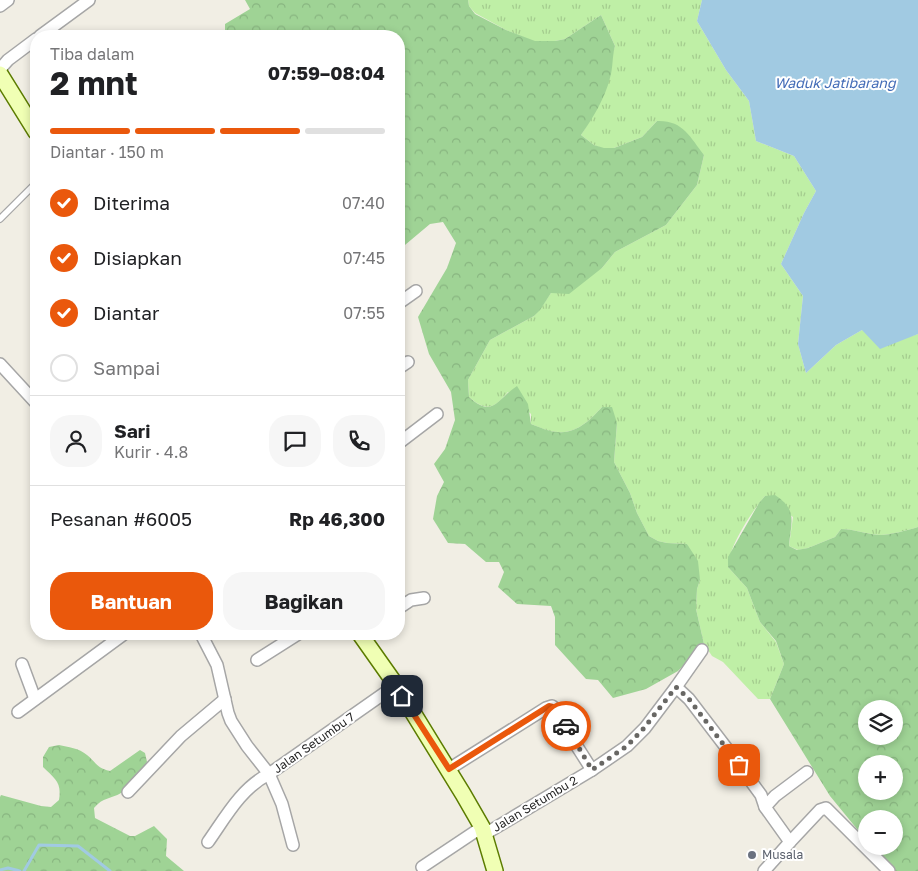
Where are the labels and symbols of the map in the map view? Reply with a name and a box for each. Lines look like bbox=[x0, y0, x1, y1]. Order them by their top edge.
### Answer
water label: Waduk Jatibarang bbox=[774, 74, 897, 91]
pin bbox=[381, 675, 423, 717]
courier bbox=[541, 701, 591, 751]
street label: Jalan Setumbu 7 bbox=[270, 709, 357, 776]
pin bbox=[718, 744, 760, 786]
street label: Jalan Setumbu 2 bbox=[490, 772, 580, 835]
place label: Musala bbox=[762, 847, 803, 862]
marker: Musala bbox=[746, 849, 758, 861]

